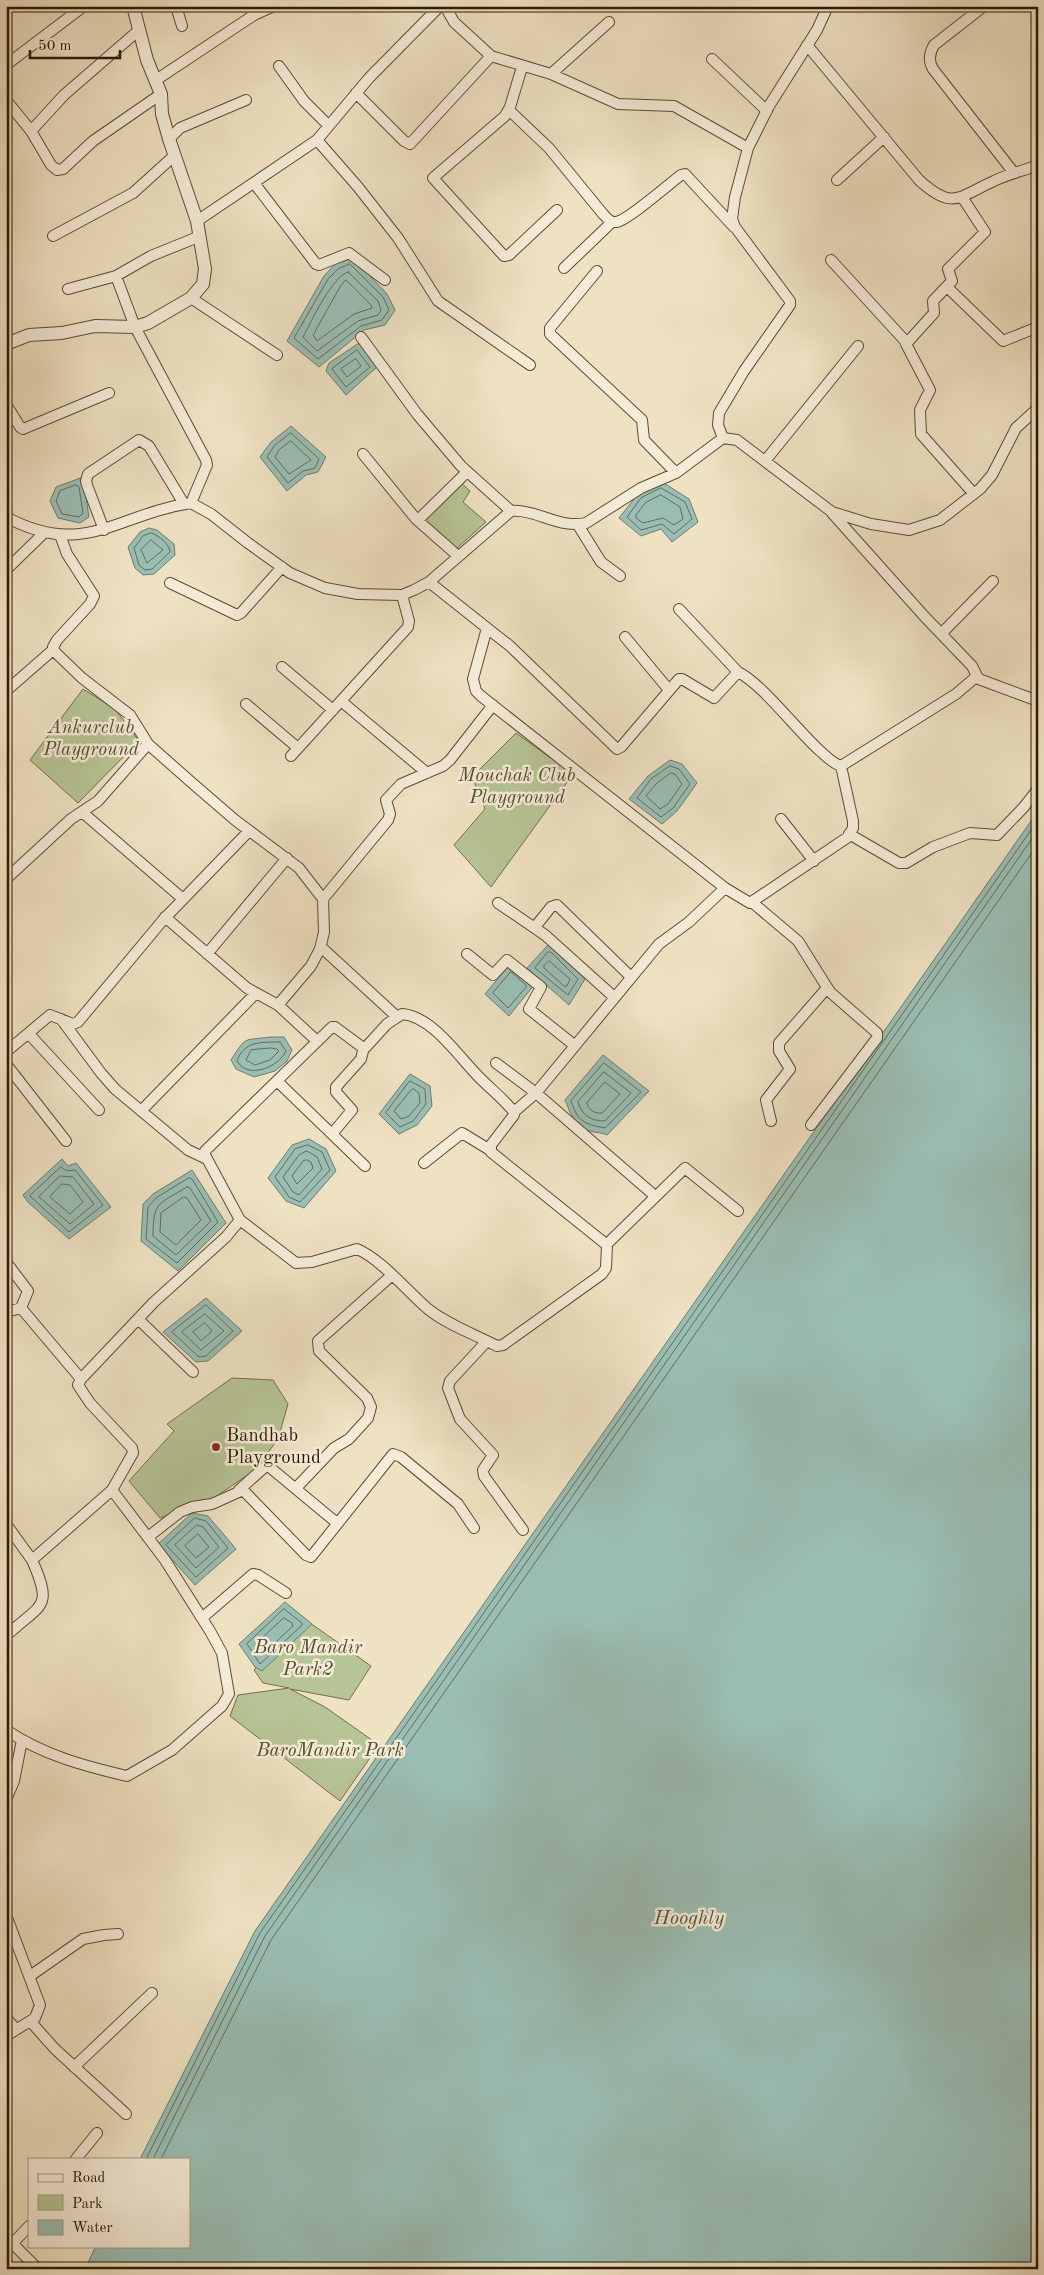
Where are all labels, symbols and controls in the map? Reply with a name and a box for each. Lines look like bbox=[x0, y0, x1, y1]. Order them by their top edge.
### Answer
scale bar bbox=[30, 28, 120, 60]
text: 50 m bbox=[38, 39, 72, 54]
park label: Ankurclub Playground bbox=[42, 719, 140, 760]
park label: Mouchak Club Playground bbox=[457, 767, 576, 808]
place label: Bandhab Playground bbox=[226, 1427, 321, 1468]
marker: Bandhab Playground bbox=[210, 1441, 222, 1453]
park label: Baro Mandir Park2 bbox=[253, 1639, 363, 1680]
park label: BaroMandir Park bbox=[255, 1742, 404, 1761]
water label: Hooghly bbox=[653, 1909, 725, 1929]
legend bbox=[28, 2158, 190, 2248]
text: Road bbox=[72, 2171, 106, 2186]
text: Park bbox=[72, 2197, 103, 2212]
text: Water bbox=[72, 2221, 113, 2236]

